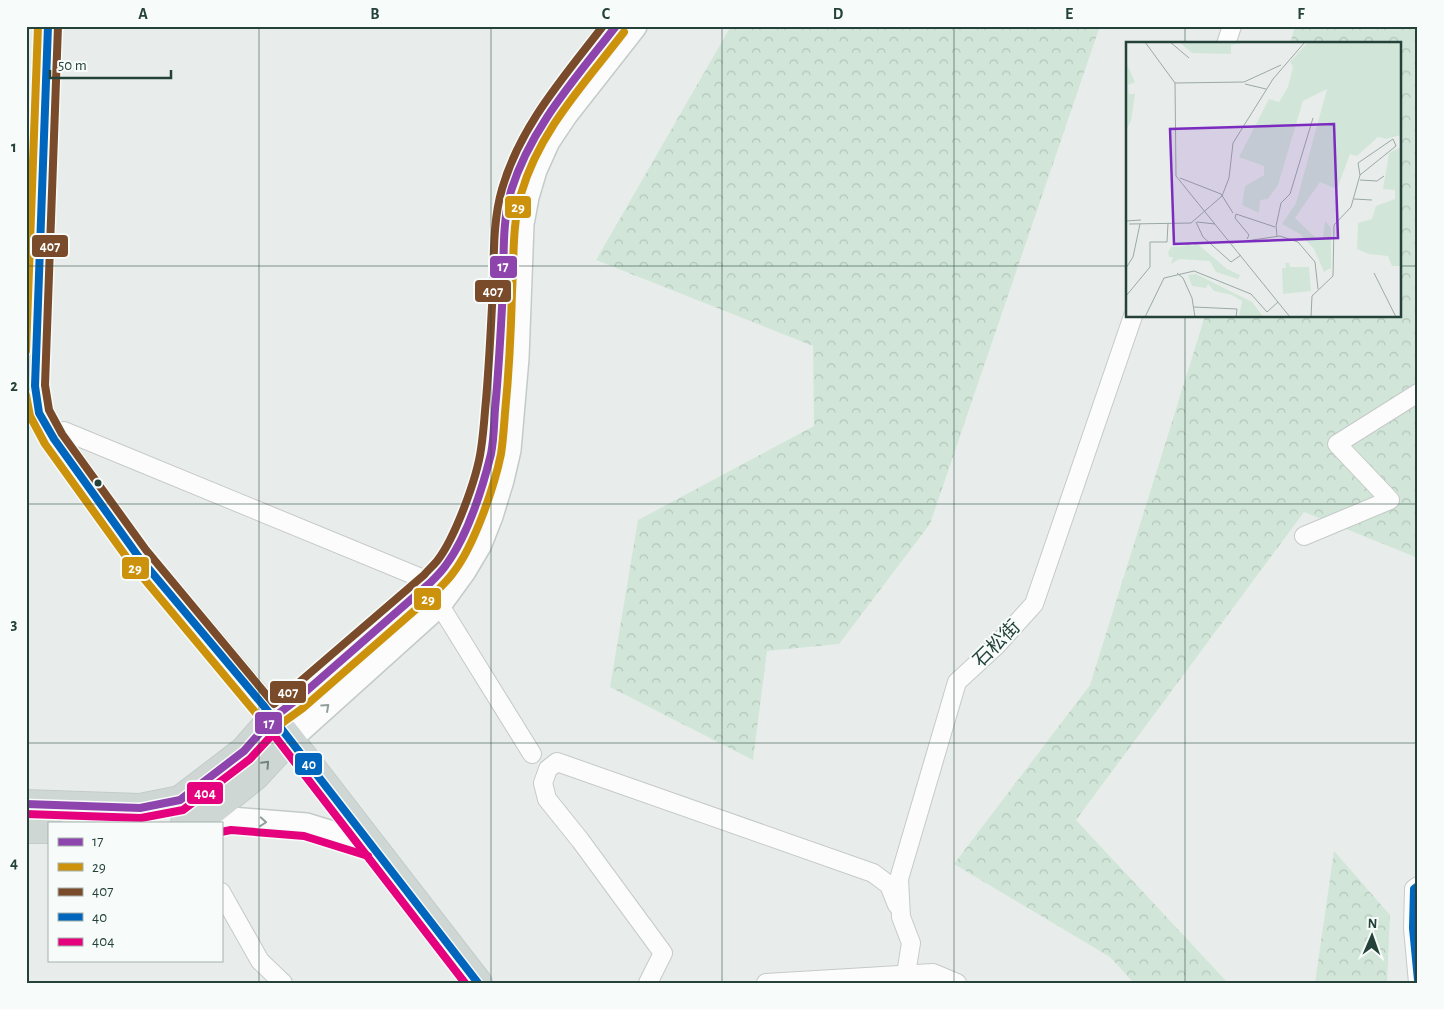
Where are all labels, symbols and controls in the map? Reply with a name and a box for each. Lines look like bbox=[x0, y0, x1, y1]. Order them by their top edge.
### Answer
text: A bbox=[138, 6, 148, 22]
text: B bbox=[370, 6, 380, 22]
text: C bbox=[602, 6, 611, 22]
text: D bbox=[833, 6, 844, 22]
text: E bbox=[1065, 6, 1073, 22]
text: F bbox=[1297, 6, 1305, 22]
inset map bbox=[1126, 42, 1402, 318]
scale bar bbox=[50, 48, 171, 80]
text: 50 m bbox=[58, 58, 87, 73]
text: 1 bbox=[11, 139, 17, 155]
line badge: 29 bbox=[504, 195, 532, 219]
text: 29 bbox=[511, 201, 525, 215]
line badge: 407 bbox=[31, 234, 69, 258]
text: 407 bbox=[40, 240, 60, 254]
line badge: 17 bbox=[489, 255, 518, 279]
text: 17 bbox=[497, 260, 509, 274]
line badge: 407 bbox=[474, 279, 512, 303]
text: 407 bbox=[483, 285, 503, 299]
text: 2 bbox=[10, 378, 18, 394]
unlabelled marker bbox=[93, 478, 103, 488]
line badge: 29 bbox=[121, 556, 150, 580]
text: 29 bbox=[128, 562, 142, 576]
line badge: 29 bbox=[413, 587, 442, 611]
text: 29 bbox=[421, 593, 435, 607]
text: 3 bbox=[11, 616, 18, 632]
street label: 石松街 bbox=[969, 616, 1024, 671]
line badge: 407 bbox=[269, 680, 307, 704]
text: 407 bbox=[278, 686, 298, 700]
one-way arrow bbox=[320, 704, 329, 713]
line badge: 17 bbox=[254, 711, 283, 735]
text: 17 bbox=[263, 717, 275, 731]
line badge: 40 bbox=[294, 752, 323, 776]
text: 40 bbox=[302, 758, 316, 772]
one-way arrow bbox=[260, 761, 269, 770]
line badge: 404 bbox=[186, 781, 224, 805]
text: 404 bbox=[194, 787, 216, 801]
one-way arrow bbox=[259, 817, 267, 828]
legend bbox=[48, 822, 222, 962]
text: 17 bbox=[92, 834, 103, 849]
text: 4 bbox=[10, 855, 18, 871]
text: 29 bbox=[92, 860, 106, 875]
text: 407 bbox=[92, 884, 113, 899]
text: 40 bbox=[92, 910, 107, 925]
north arrow bbox=[1346, 912, 1396, 962]
text: N bbox=[1367, 917, 1378, 931]
text: 404 bbox=[92, 934, 114, 949]

